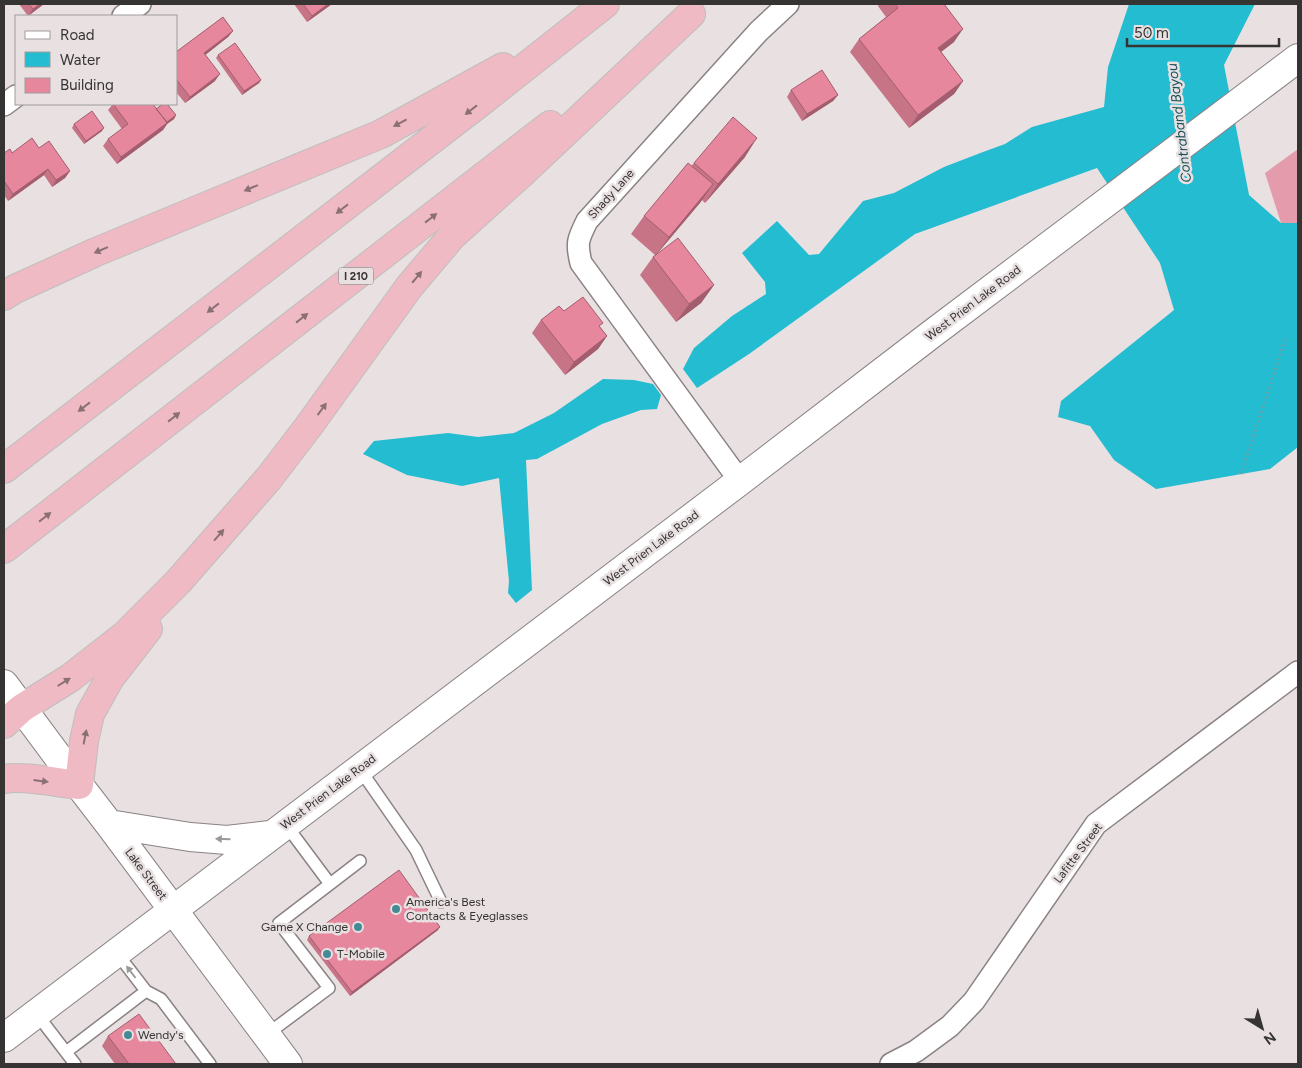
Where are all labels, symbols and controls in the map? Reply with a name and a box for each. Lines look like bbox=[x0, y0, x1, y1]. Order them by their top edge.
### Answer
legend bbox=[15, 15, 178, 105]
scale bar bbox=[1127, 15, 1280, 47]
text: 50 m bbox=[1134, 24, 1169, 42]
text: Road bbox=[60, 26, 95, 44]
text: Water bbox=[60, 51, 100, 69]
water label: Contraband Bayou bbox=[1164, 62, 1195, 184]
text: Building bbox=[60, 76, 114, 94]
one-way arrow bbox=[464, 105, 478, 115]
one-way arrow bbox=[393, 119, 408, 127]
street label: Shady Lane bbox=[585, 166, 637, 222]
one-way arrow bbox=[244, 184, 258, 192]
one-way arrow bbox=[335, 204, 349, 214]
one-way arrow bbox=[424, 213, 437, 224]
one-way arrow bbox=[94, 247, 108, 255]
street label: West Prien Lake Road bbox=[923, 263, 1023, 343]
road number: I 210 bbox=[338, 268, 374, 284]
one-way arrow bbox=[411, 271, 422, 283]
one-way arrow bbox=[206, 303, 220, 313]
one-way arrow bbox=[295, 312, 308, 323]
one-way arrow bbox=[77, 402, 91, 412]
one-way arrow bbox=[316, 403, 327, 416]
one-way arrow bbox=[167, 412, 180, 423]
street label: West Prien Lake Road bbox=[601, 508, 701, 588]
one-way arrow bbox=[38, 511, 51, 522]
one-way arrow bbox=[214, 528, 225, 541]
one-way arrow bbox=[57, 678, 70, 687]
one-way arrow bbox=[81, 730, 89, 745]
street label: West Prien Lake Road bbox=[278, 752, 378, 832]
one-way arrow bbox=[34, 777, 50, 785]
street label: Lafitte Street bbox=[1051, 820, 1105, 886]
one-way arrow bbox=[214, 835, 230, 843]
street label: Lake Street bbox=[122, 845, 170, 903]
place label: America's Best Contacts & Eyeglasses bbox=[406, 895, 529, 923]
marker: America's Best Contacts & Eyeglasses bbox=[390, 903, 402, 915]
place label: Game X Change bbox=[261, 920, 348, 934]
marker: Game X Change bbox=[352, 921, 364, 933]
place label: T-Mobile bbox=[337, 947, 385, 961]
marker: T-Mobile bbox=[321, 948, 333, 960]
one-way arrow bbox=[126, 965, 136, 979]
north arrow bbox=[1237, 1003, 1287, 1053]
place label: Wendy's bbox=[138, 1028, 184, 1042]
text: N bbox=[1260, 1028, 1279, 1048]
marker: Wendy's bbox=[122, 1029, 134, 1041]

